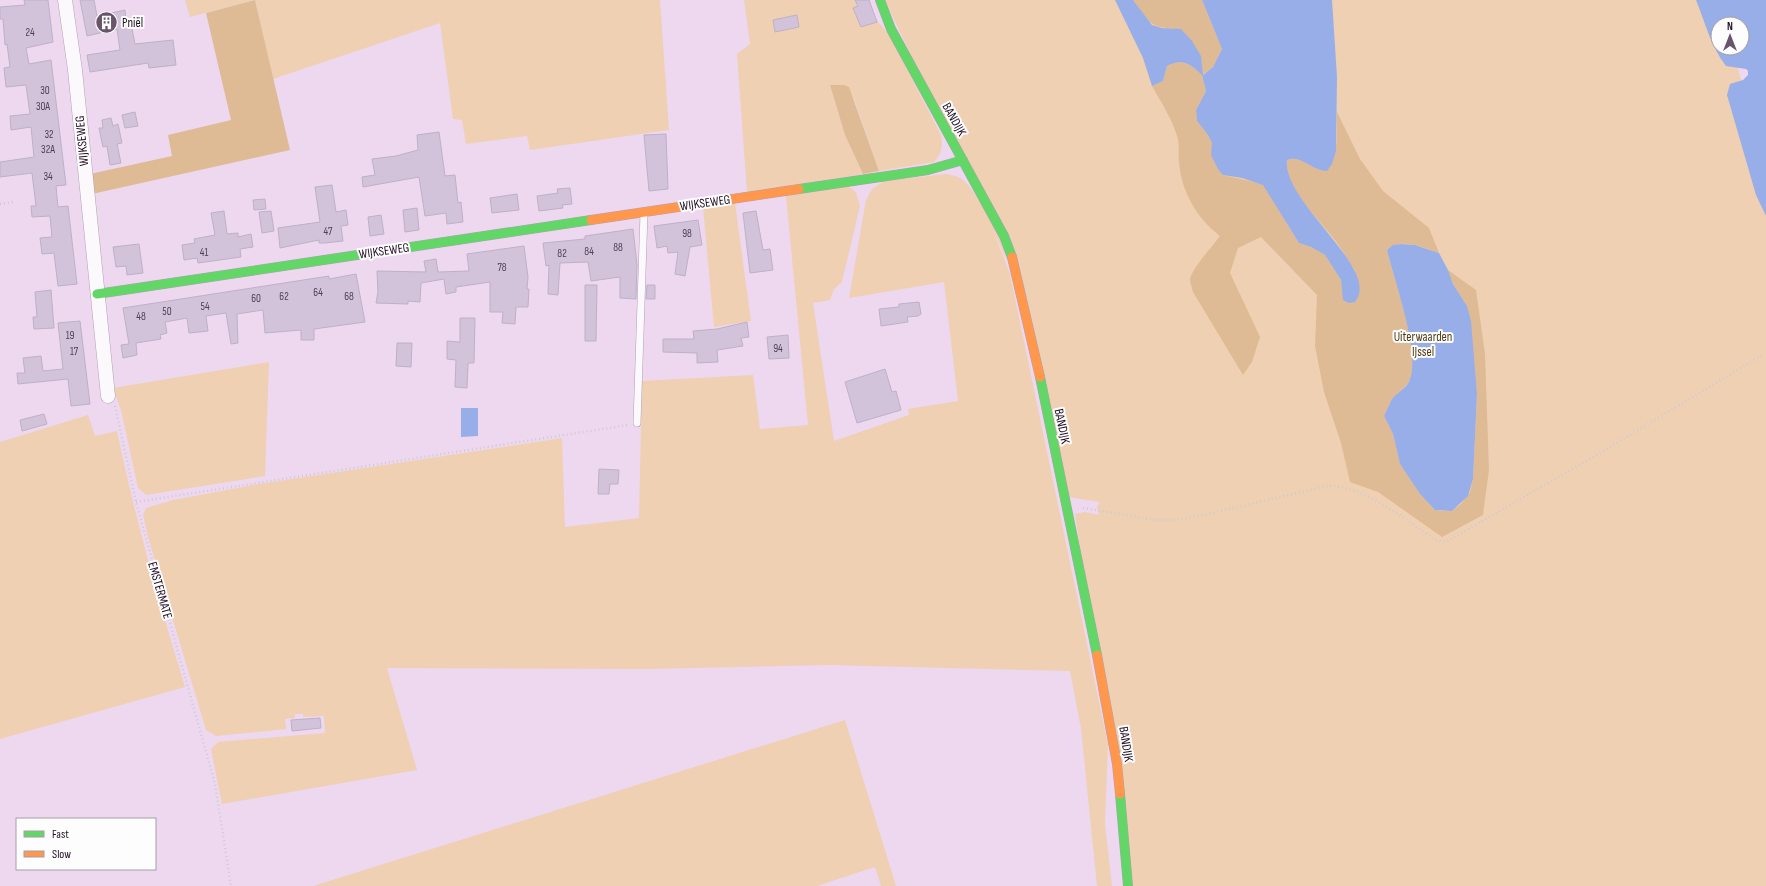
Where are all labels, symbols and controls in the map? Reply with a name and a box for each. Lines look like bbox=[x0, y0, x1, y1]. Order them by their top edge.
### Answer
building icon: Pniël bbox=[94, 9, 120, 35]
place label: Pniël bbox=[122, 15, 143, 31]
north arrow bbox=[1710, 16, 1750, 56]
text: N bbox=[1727, 20, 1733, 33]
house number: 24 bbox=[25, 26, 35, 39]
house number: 30 bbox=[40, 84, 50, 97]
house number: 30A bbox=[36, 100, 50, 113]
street label: BANDIJK bbox=[939, 100, 970, 139]
street label: WIJKSEWEG bbox=[72, 115, 92, 167]
house number: 32 bbox=[44, 128, 54, 141]
house number: 32A bbox=[41, 143, 55, 156]
house number: 34 bbox=[43, 170, 53, 183]
street label: WIJKSEWEG bbox=[679, 192, 731, 214]
house number: 47 bbox=[324, 225, 333, 238]
house number: 98 bbox=[682, 227, 692, 240]
street label: WIJKSEWEG bbox=[358, 240, 410, 262]
house number: 88 bbox=[613, 241, 623, 254]
house number: 84 bbox=[584, 245, 594, 258]
house number: 41 bbox=[200, 246, 208, 259]
house number: 82 bbox=[557, 247, 567, 260]
house number: 78 bbox=[497, 261, 507, 274]
house number: 64 bbox=[313, 286, 323, 299]
house number: 62 bbox=[279, 290, 289, 303]
house number: 68 bbox=[344, 290, 354, 303]
house number: 60 bbox=[251, 292, 261, 305]
house number: 54 bbox=[200, 300, 210, 313]
house number: 50 bbox=[162, 305, 172, 318]
house number: 48 bbox=[136, 310, 146, 323]
house number: 19 bbox=[66, 329, 74, 342]
park label: Uiterwaarden IJssel bbox=[1394, 329, 1452, 360]
house number: 94 bbox=[773, 342, 783, 355]
house number: 17 bbox=[70, 345, 79, 358]
street label: BANDIJK bbox=[1050, 407, 1074, 445]
street label: EMSTERMATE bbox=[144, 560, 176, 621]
street label: BANDIJK bbox=[1115, 725, 1137, 763]
legend bbox=[16, 818, 156, 870]
text: Fast bbox=[52, 827, 69, 842]
text: Slow bbox=[52, 847, 71, 862]

